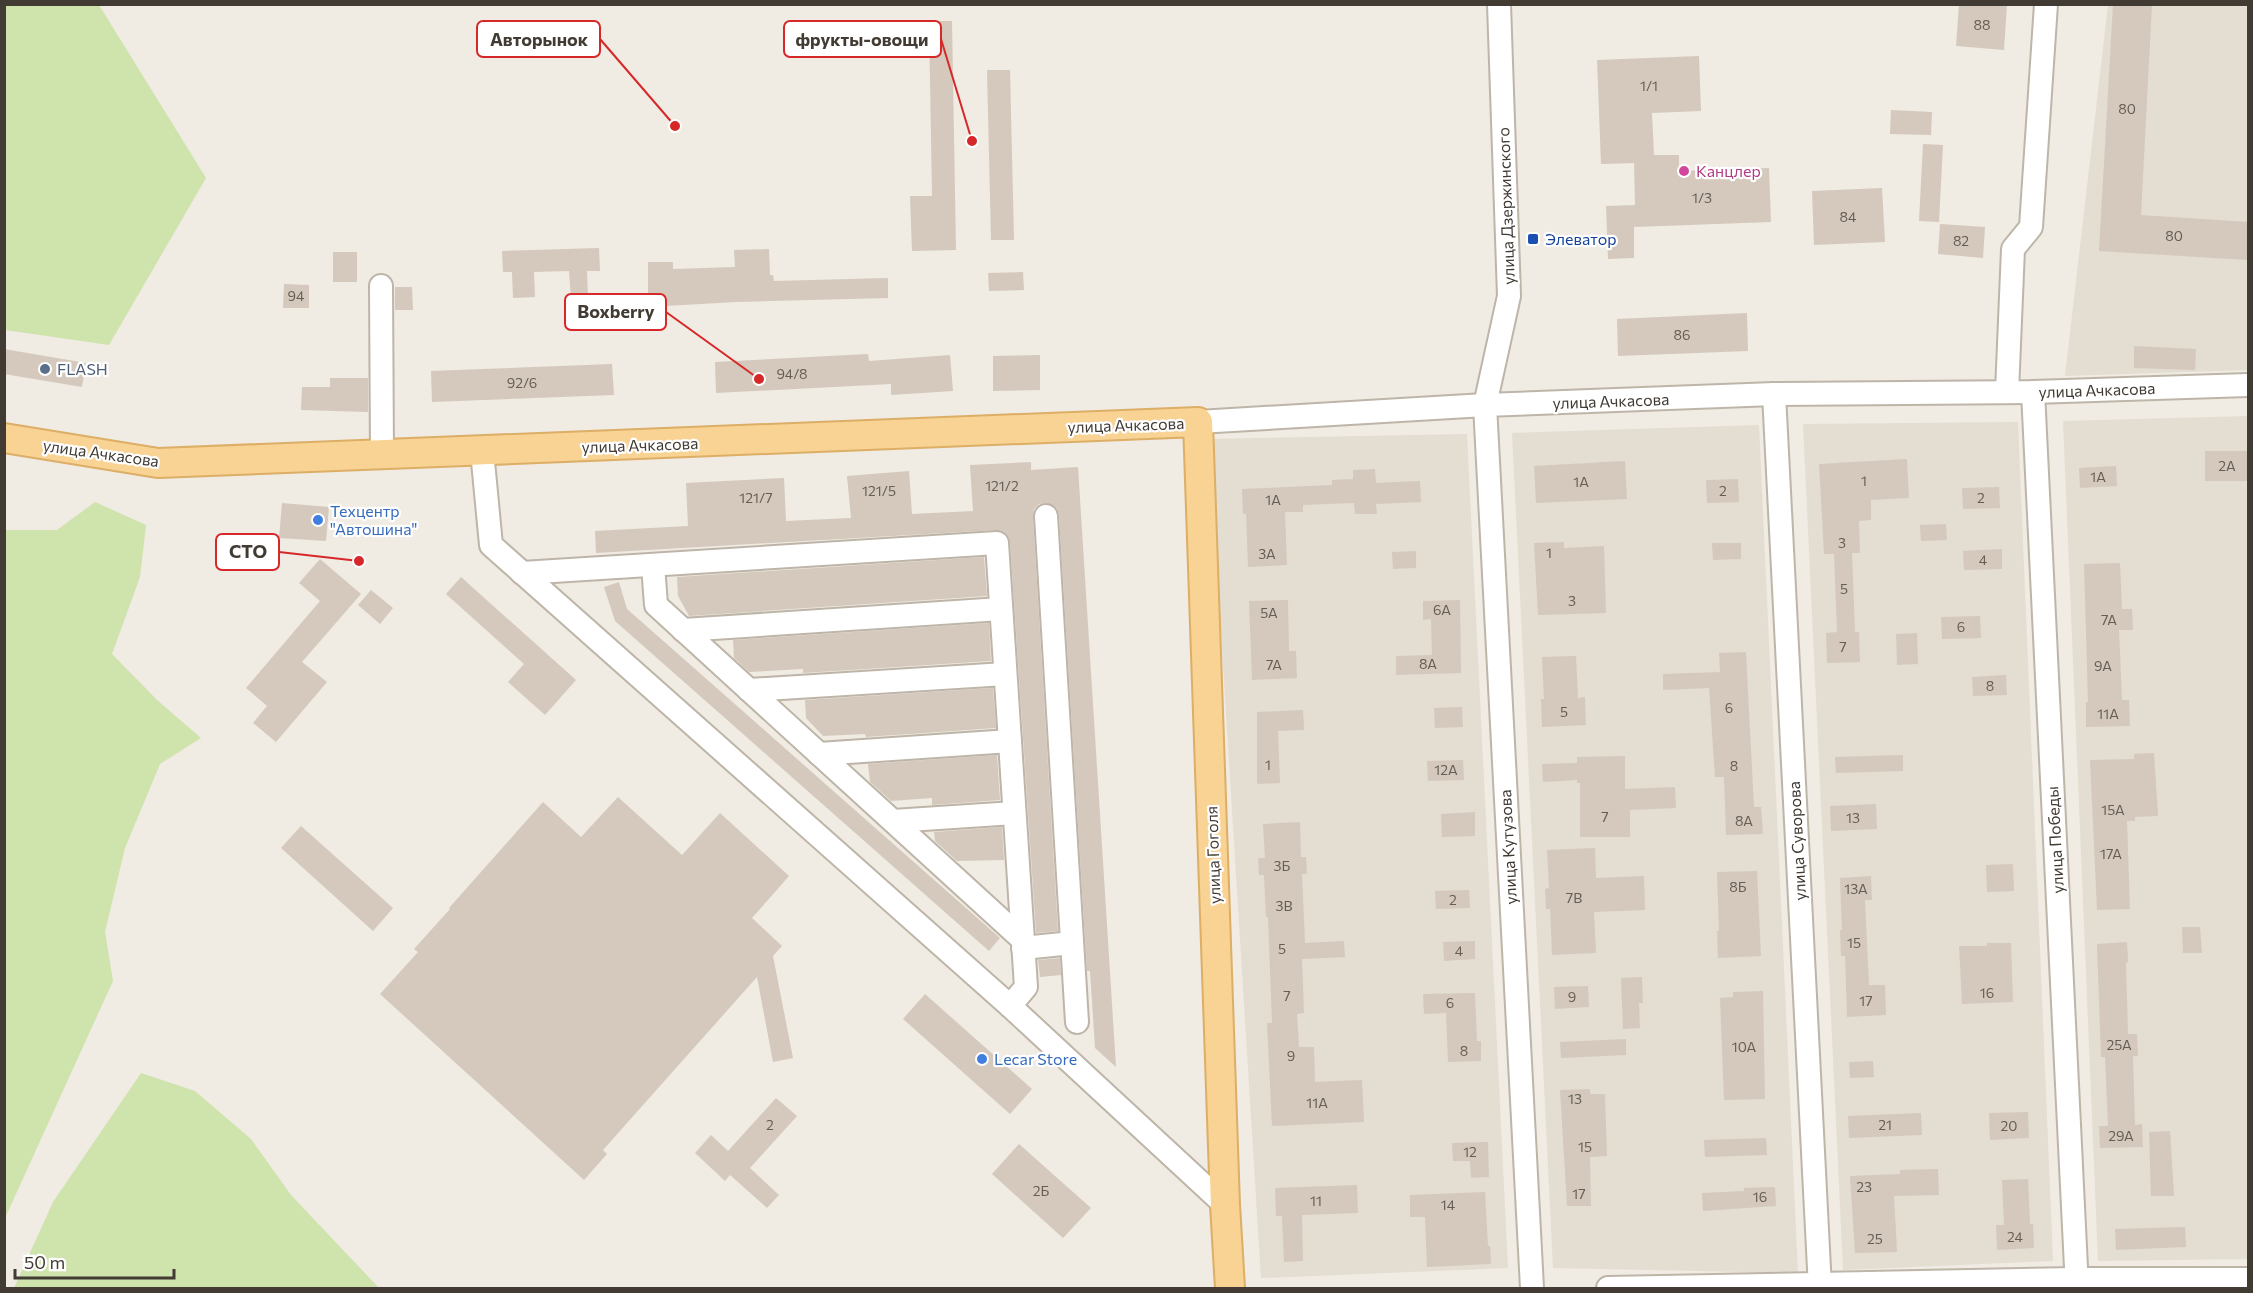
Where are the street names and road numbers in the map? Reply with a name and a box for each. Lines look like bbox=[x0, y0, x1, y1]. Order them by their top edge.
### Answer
street label: улица Дзержинского bbox=[1493, 127, 1518, 285]
street label: улица Ачкасова bbox=[2038, 378, 2156, 401]
street label: улица Ачкасова bbox=[1552, 389, 1670, 412]
street label: улица Ачкасова bbox=[1067, 413, 1185, 436]
street label: улица Ачкасова bbox=[581, 433, 699, 456]
street label: улица Ачкасова bbox=[42, 435, 160, 470]
street label: улица Суворова bbox=[1784, 781, 1809, 901]
street label: улица Победы bbox=[2042, 786, 2067, 894]
street label: улица Кутузова bbox=[1495, 789, 1520, 905]
street label: улица Гоголя bbox=[1201, 806, 1224, 904]

